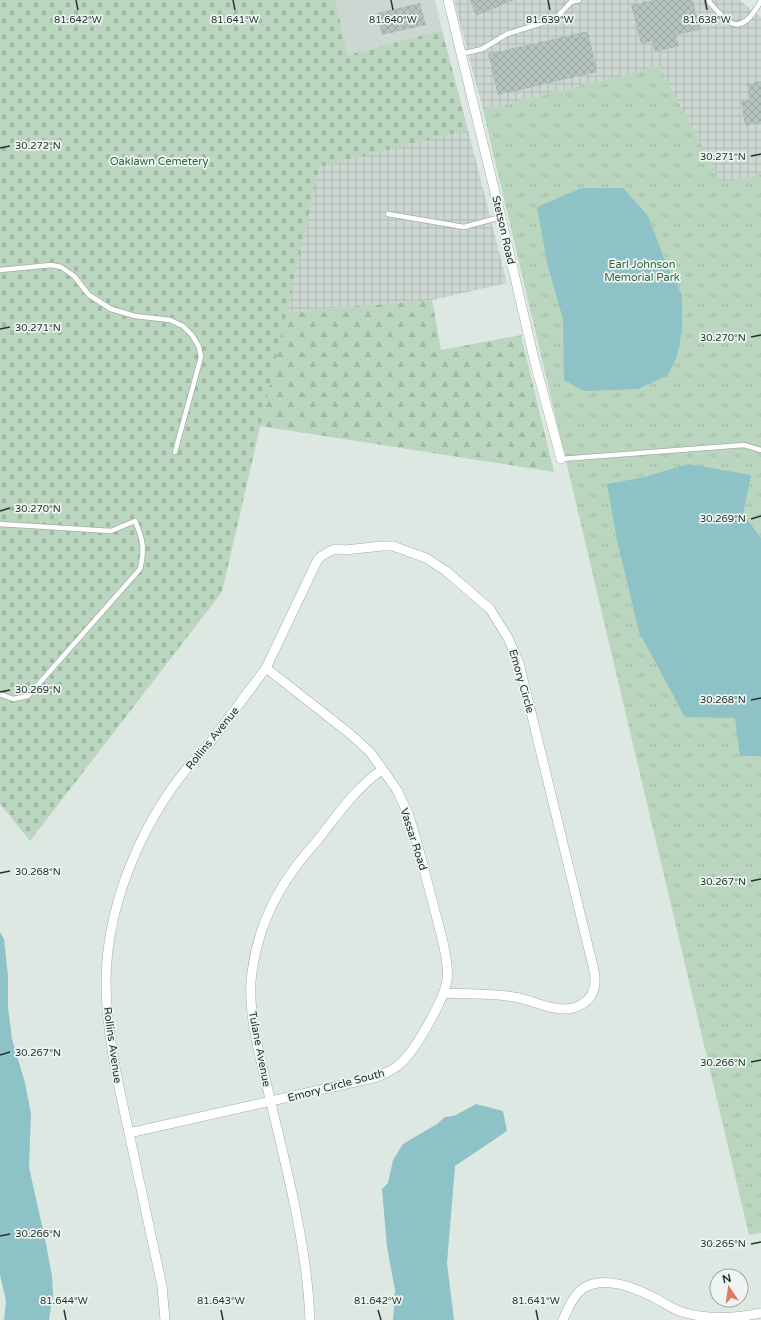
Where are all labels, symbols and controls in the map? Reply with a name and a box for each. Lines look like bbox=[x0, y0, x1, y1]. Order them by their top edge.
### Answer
text: 81.642°W bbox=[54, 14, 102, 26]
text: 81.641°W bbox=[211, 14, 259, 26]
text: 81.640°W bbox=[369, 14, 417, 26]
text: 81.639°W bbox=[526, 14, 574, 26]
text: 81.638°W bbox=[683, 14, 731, 26]
text: 30.272°N bbox=[15, 140, 61, 152]
text: 30.271°N bbox=[700, 151, 746, 163]
park label: Oaklawn Cemetery bbox=[110, 155, 208, 168]
street label: Stetson Road bbox=[489, 194, 518, 266]
park label: Earl Johnson Memorial Park bbox=[604, 258, 680, 284]
text: 30.271°N bbox=[15, 322, 61, 334]
text: 30.270°N bbox=[700, 332, 746, 344]
text: 30.270°N bbox=[15, 503, 61, 515]
text: 30.269°N bbox=[700, 513, 746, 525]
street label: Emory Circle bbox=[506, 648, 537, 715]
text: 30.269°N bbox=[15, 684, 61, 696]
text: 30.268°N bbox=[700, 694, 746, 706]
street label: Rollins Avenue bbox=[183, 704, 242, 772]
street label: Vassar Road bbox=[397, 806, 430, 872]
text: 30.268°N bbox=[15, 866, 61, 878]
text: 30.267°N bbox=[700, 876, 746, 888]
street label: Rollins Avenue bbox=[101, 1006, 124, 1084]
street label: Tulane Avenue bbox=[246, 1010, 273, 1088]
text: 30.267°N bbox=[15, 1047, 61, 1059]
text: 30.266°N bbox=[700, 1057, 746, 1069]
street label: Emory Circle South bbox=[286, 1066, 386, 1105]
text: 30.266°N bbox=[15, 1228, 61, 1240]
text: 30.265°N bbox=[700, 1238, 746, 1250]
north arrow bbox=[709, 1268, 749, 1308]
text: N bbox=[721, 1271, 733, 1286]
text: 81.644°W bbox=[40, 1295, 88, 1307]
text: 81.643°W bbox=[197, 1295, 245, 1307]
text: 81.642°W bbox=[354, 1295, 402, 1307]
text: 81.641°W bbox=[512, 1295, 560, 1307]

